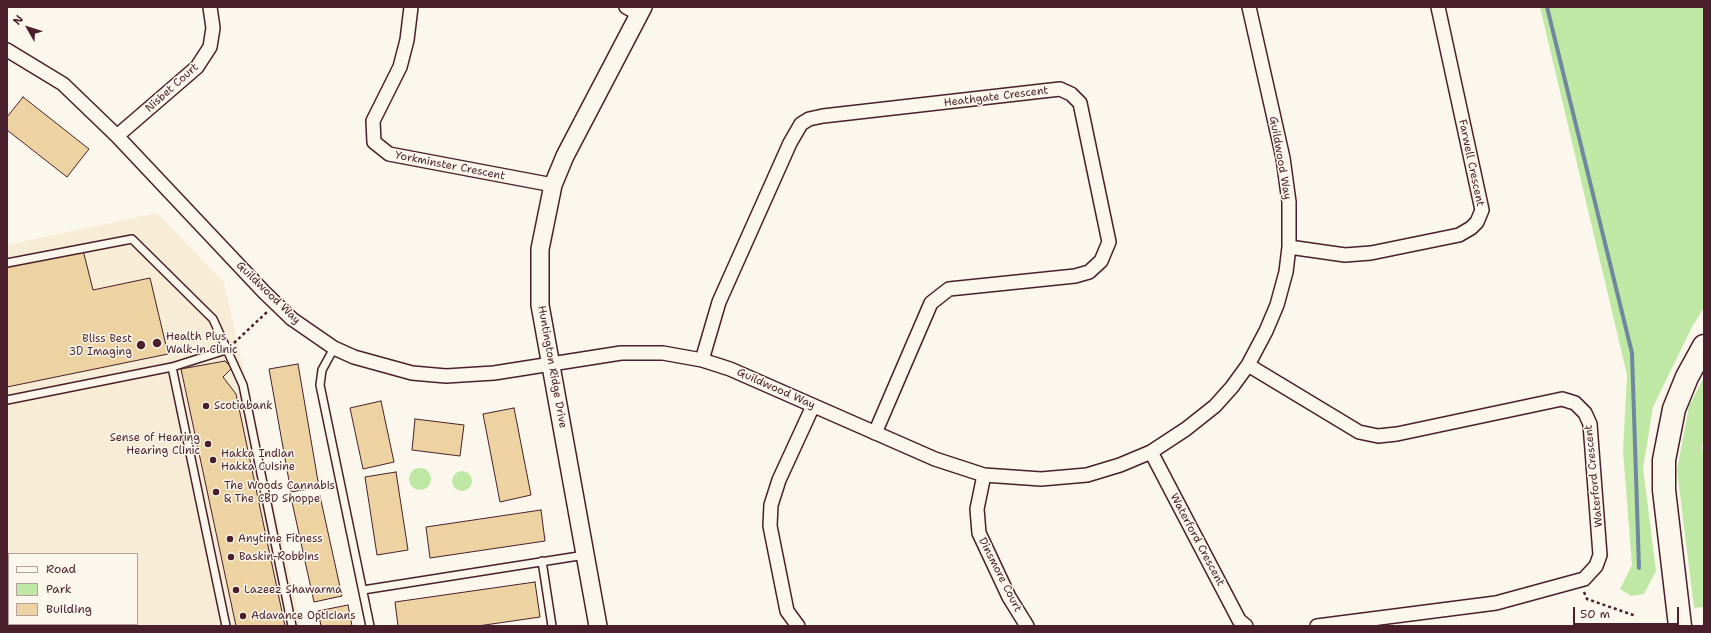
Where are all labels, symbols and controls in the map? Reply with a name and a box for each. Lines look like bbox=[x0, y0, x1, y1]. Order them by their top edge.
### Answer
north arrow bbox=[8, 8, 48, 48]
text: N bbox=[10, 12, 27, 28]
street label: Nisbet Court bbox=[143, 61, 201, 115]
street label: Heathgate Crescent bbox=[943, 84, 1049, 110]
street label: Guildwood Way bbox=[1266, 115, 1294, 201]
street label: Farwell Crescent bbox=[1455, 118, 1487, 208]
street label: Yorkminster Crescent bbox=[394, 149, 506, 183]
street label: Guildwood Way bbox=[233, 259, 303, 327]
street label: Huntington Ridge Drive bbox=[535, 305, 569, 429]
place label: Health Plus Walk-in Clinic bbox=[166, 330, 238, 356]
place label: Bliss Best 3D Imaging bbox=[69, 332, 132, 358]
marker: Health Plus Walk-in Clinic bbox=[151, 337, 163, 349]
marker: Bliss Best 3D Imaging bbox=[135, 339, 147, 351]
street label: Guildwood Way bbox=[735, 366, 817, 412]
place label: Scotiabank bbox=[214, 399, 272, 413]
marker: Scotiabank bbox=[201, 401, 211, 411]
street label: Waterford Crescent bbox=[1582, 424, 1606, 528]
place label: Sense of Hearing Hearing Clinic bbox=[110, 431, 200, 457]
marker: Sense of Hearing Hearing Clinic bbox=[203, 439, 213, 449]
place label: Hakka Indian Hakka Cuisine bbox=[221, 447, 295, 473]
marker: Hakka Indian Hakka Cuisine bbox=[208, 455, 218, 465]
place label: The Woods Cannabis & The CBD Shoppe bbox=[224, 479, 335, 505]
marker: The Woods Cannabis & The CBD Shoppe bbox=[211, 487, 221, 497]
street label: Waterford Crescent bbox=[1167, 491, 1227, 589]
place label: Anytime Fitness bbox=[238, 532, 323, 546]
marker: Anytime Fitness bbox=[225, 534, 235, 544]
street label: Dinsmore Court bbox=[976, 536, 1024, 614]
place label: Baskin-Robbins bbox=[239, 550, 319, 564]
marker: Baskin-Robbins bbox=[226, 552, 236, 562]
legend bbox=[8, 553, 138, 625]
text: Road bbox=[46, 561, 76, 577]
text: Park bbox=[46, 581, 72, 597]
place label: Lazeez Shawarma bbox=[244, 583, 342, 597]
marker: Lazeez Shawarma bbox=[231, 585, 241, 595]
scale bar bbox=[1575, 599, 1681, 625]
text: Building bbox=[46, 601, 92, 617]
text: 50 m bbox=[1580, 606, 1610, 622]
place label: Adavance Opticians bbox=[251, 609, 356, 623]
marker: Adavance Opticians bbox=[238, 611, 248, 621]

